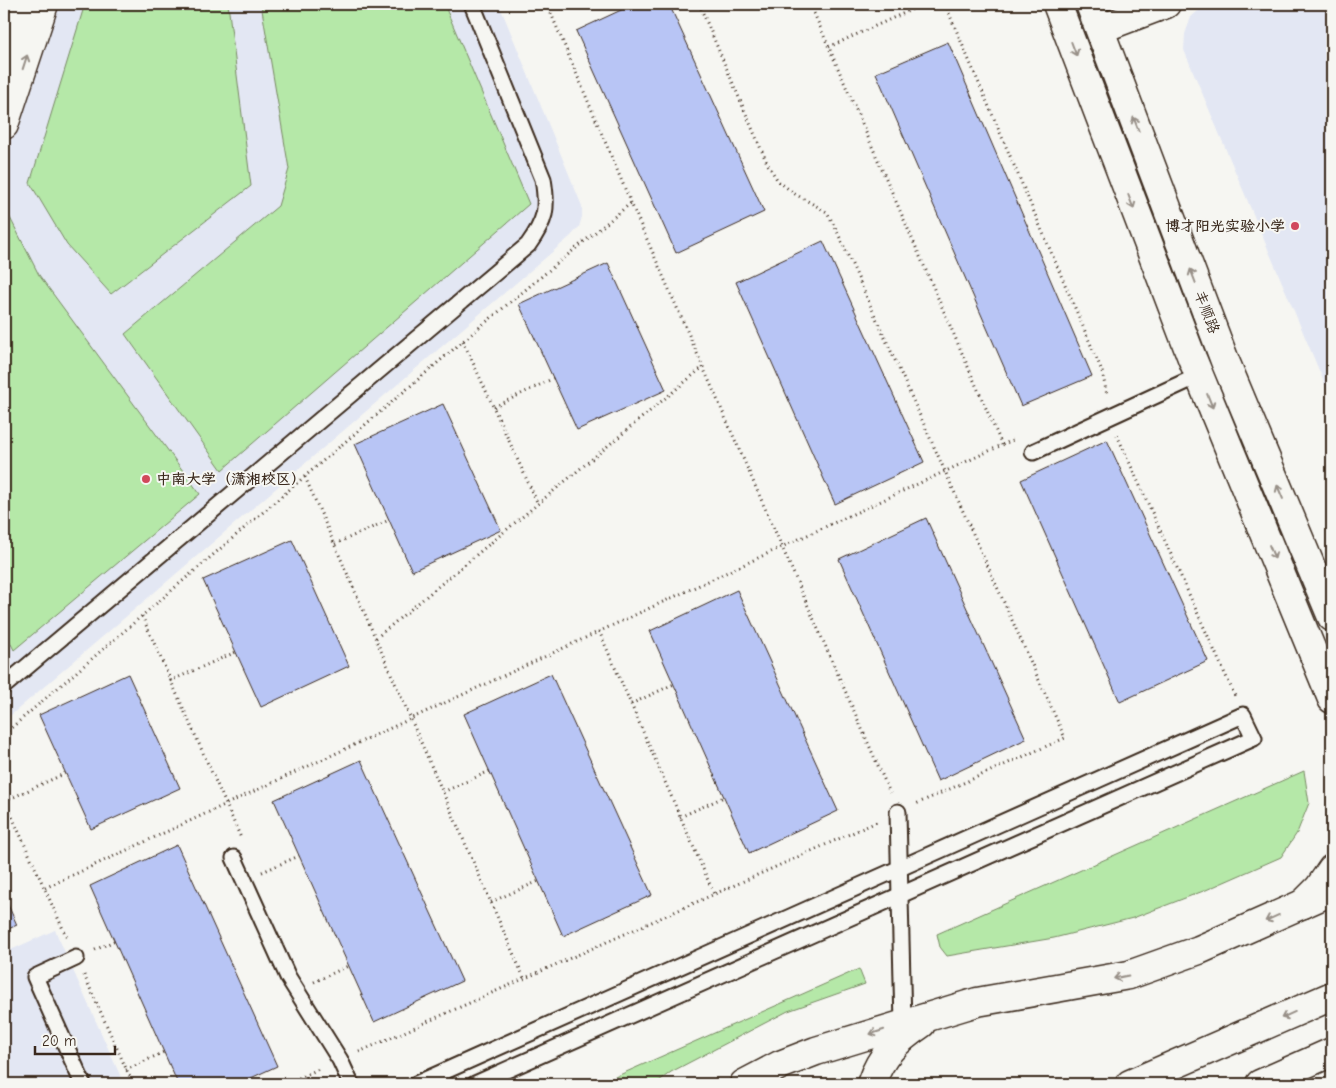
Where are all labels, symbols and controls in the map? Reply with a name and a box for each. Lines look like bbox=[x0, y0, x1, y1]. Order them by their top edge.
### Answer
one-way arrow bbox=[1070, 41, 1079, 57]
one-way arrow bbox=[21, 55, 30, 70]
one-way arrow bbox=[1131, 117, 1140, 132]
one-way arrow bbox=[1127, 193, 1136, 209]
place label: 博才阳光实验小学 bbox=[1165, 217, 1285, 235]
marker: 博才阳光实验小学 bbox=[1289, 220, 1301, 232]
one-way arrow bbox=[1188, 269, 1197, 284]
street label: 丰顺路 bbox=[1191, 288, 1223, 336]
one-way arrow bbox=[1207, 394, 1216, 409]
place label: 中南大学（潇湘校区） bbox=[156, 470, 306, 488]
marker: 中南大学（潇湘校区） bbox=[140, 473, 152, 485]
one-way arrow bbox=[1274, 485, 1284, 500]
one-way arrow bbox=[1267, 544, 1277, 559]
one-way arrow bbox=[1265, 914, 1280, 924]
one-way arrow bbox=[1113, 972, 1129, 982]
one-way arrow bbox=[1281, 1011, 1296, 1021]
scale bar bbox=[35, 1023, 115, 1055]
one-way arrow bbox=[869, 1027, 885, 1037]
text: 20 m bbox=[42, 1032, 76, 1050]

